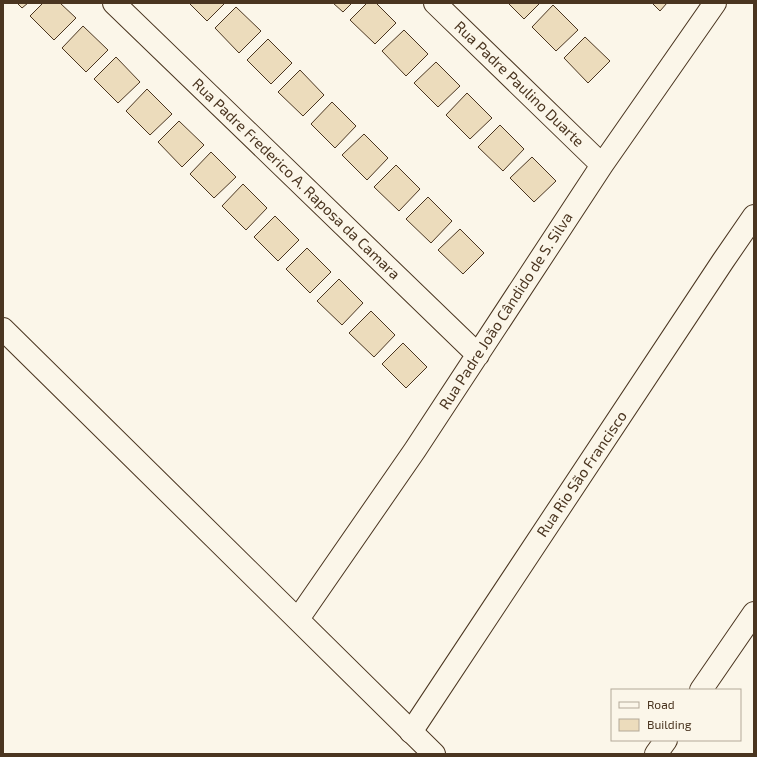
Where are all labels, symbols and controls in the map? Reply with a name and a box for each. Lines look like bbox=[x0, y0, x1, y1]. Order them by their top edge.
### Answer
street label: Rua Padre Paulino Duarte bbox=[451, 17, 588, 150]
street label: Rua Padre Frederico A. Raposa da Camara bbox=[189, 74, 404, 283]
street label: Rua Padre João Cândido de S. Silva bbox=[435, 208, 576, 412]
street label: Rua Rio São Francisco bbox=[532, 407, 630, 540]
legend bbox=[611, 689, 741, 741]
text: Road bbox=[647, 697, 675, 711]
text: Building bbox=[647, 717, 692, 731]

